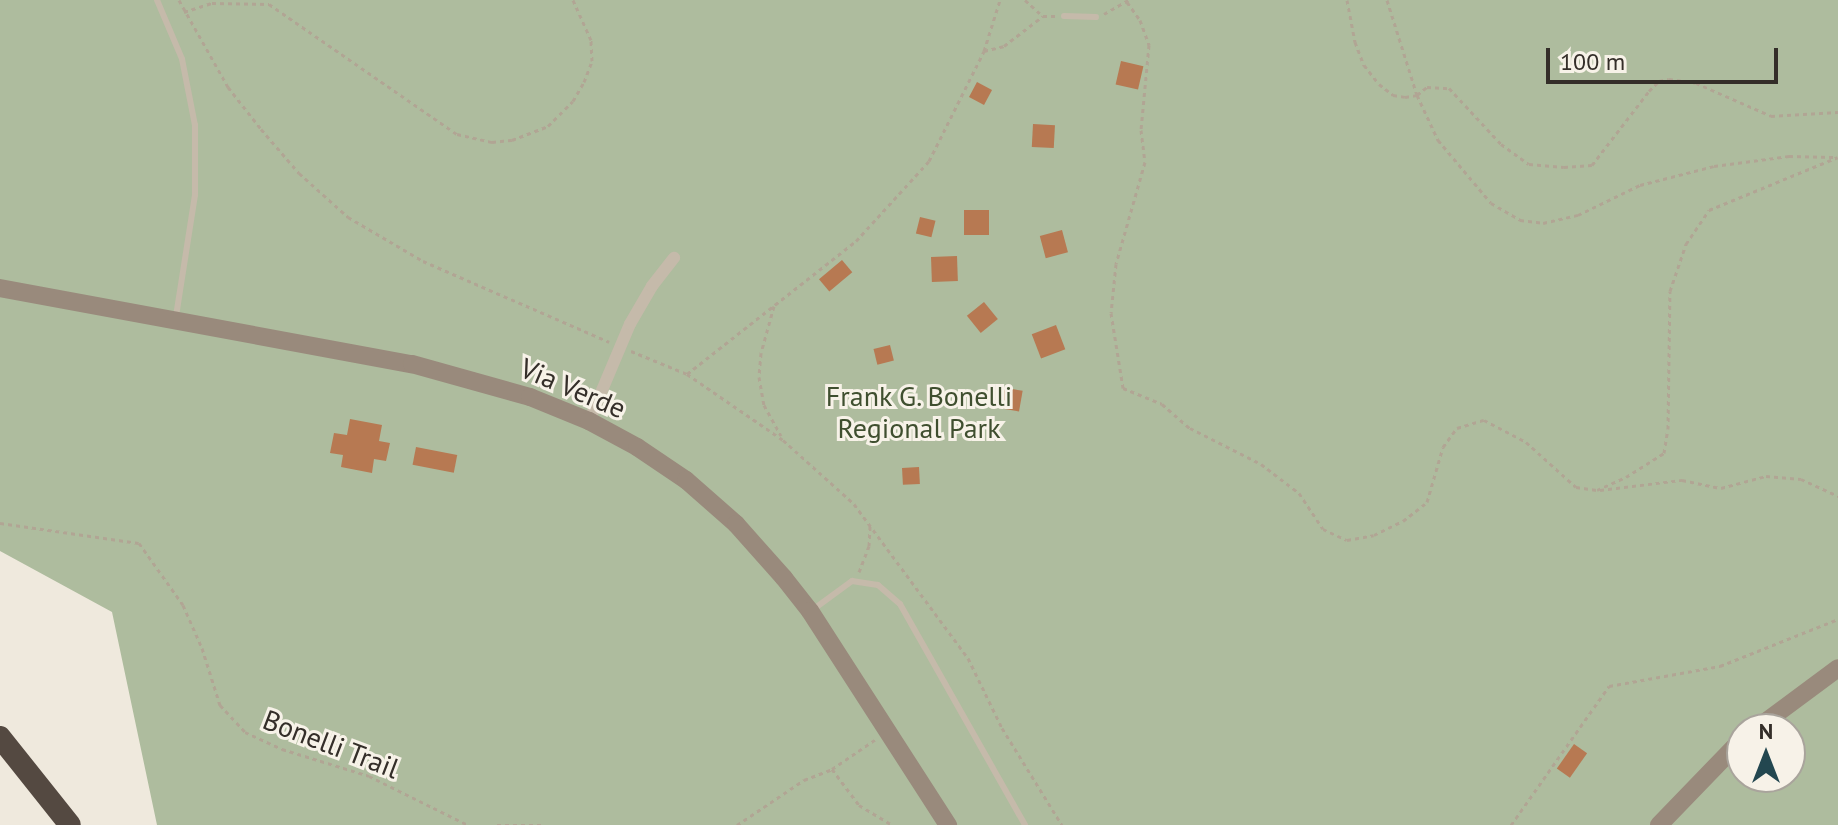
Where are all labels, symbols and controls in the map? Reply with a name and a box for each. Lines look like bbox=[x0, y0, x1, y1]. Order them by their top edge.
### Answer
scale bar bbox=[1550, 32, 1782, 82]
text: 100 m bbox=[1560, 46, 1625, 77]
street label: Via Verde bbox=[515, 351, 631, 425]
park label: Frank G. Bonelli Regional Park bbox=[824, 379, 1014, 445]
street label: Bonelli Trail bbox=[258, 703, 404, 785]
north arrow bbox=[1726, 713, 1806, 793]
text: N bbox=[1759, 717, 1773, 745]

